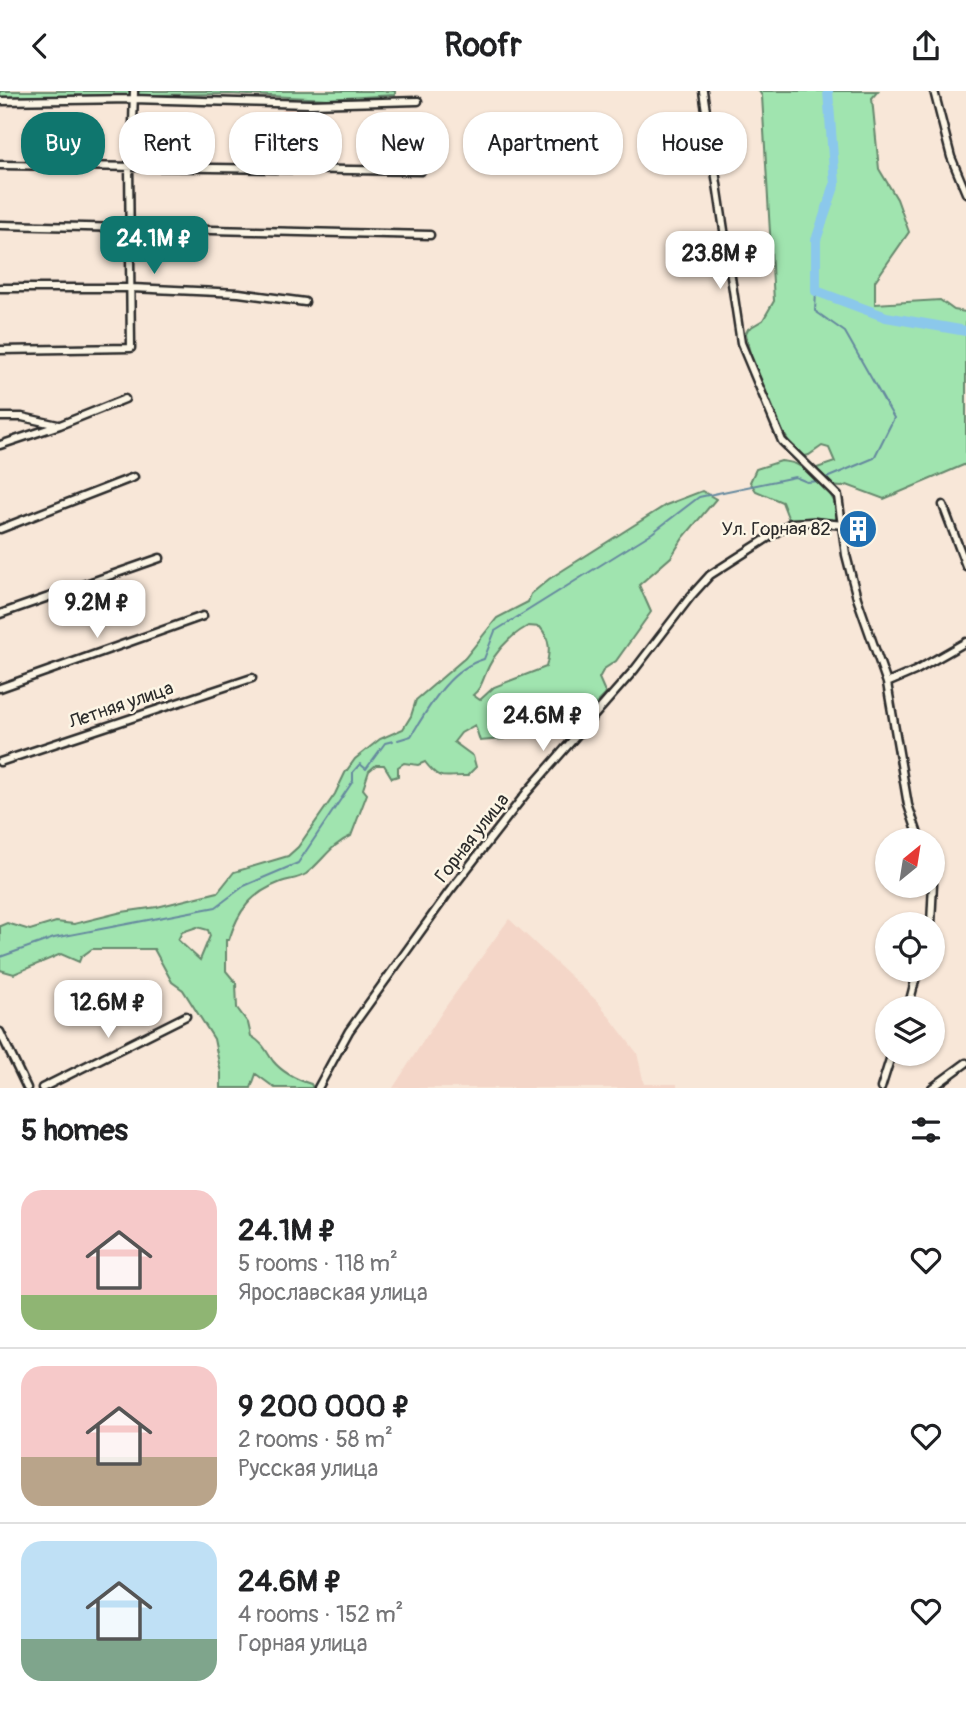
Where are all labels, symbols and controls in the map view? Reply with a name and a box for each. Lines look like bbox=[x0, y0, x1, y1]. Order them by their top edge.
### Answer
text: Roofr bbox=[444, 26, 522, 66]
icon: back bbox=[21, 27, 59, 65]
icon: share bbox=[907, 27, 945, 65]
chip: Buy bbox=[21, 112, 105, 175]
chip: Rent bbox=[119, 112, 215, 175]
chip: Filters bbox=[229, 112, 342, 175]
chip: New bbox=[356, 112, 449, 175]
chip: Apartment bbox=[463, 112, 623, 175]
chip: House bbox=[637, 112, 747, 175]
pin: 24.1M ₽ bbox=[89, 216, 219, 276]
text: 24.1M ₽ bbox=[116, 224, 192, 253]
pin: 23.8M ₽ bbox=[655, 231, 785, 291]
text: 23.8M ₽ bbox=[682, 239, 758, 268]
building icon: Ул. Горная 82 bbox=[837, 508, 879, 550]
place label: Ул. Горная 82 bbox=[721, 517, 831, 541]
pin: 9.2M ₽ bbox=[40, 581, 154, 640]
text: 9.2M ₽ bbox=[64, 588, 130, 617]
street label: Летняя улица bbox=[65, 676, 177, 734]
pin: 24.6M ₽ bbox=[478, 693, 608, 753]
text: 24.6M ₽ bbox=[503, 701, 583, 730]
street label: Горная улица bbox=[430, 788, 514, 888]
north arrow bbox=[875, 828, 945, 898]
map controls bbox=[875, 828, 945, 1066]
button: locate bbox=[875, 912, 945, 982]
pin: 12.6M ₽ bbox=[43, 981, 173, 1040]
text: 12.6M ₽ bbox=[70, 988, 146, 1017]
button: layers bbox=[875, 996, 945, 1066]
icon: filters bbox=[907, 1111, 945, 1149]
text: 5 homes bbox=[21, 1112, 128, 1149]
text: 24.1M ₽ bbox=[238, 1212, 337, 1249]
icon: home bbox=[77, 1218, 161, 1302]
icon: heart bbox=[907, 1241, 945, 1279]
text: 5 rooms · 118 m² bbox=[238, 1249, 398, 1278]
text: Ярославская улица bbox=[238, 1278, 428, 1307]
text: 9 200 000 ₽ bbox=[238, 1388, 410, 1425]
icon: home bbox=[77, 1394, 161, 1478]
icon: heart bbox=[907, 1417, 945, 1455]
text: 2 rooms · 58 m² bbox=[238, 1425, 393, 1454]
text: Русская улица bbox=[238, 1454, 378, 1483]
text: 24.6M ₽ bbox=[238, 1563, 342, 1600]
icon: home bbox=[77, 1569, 161, 1653]
icon: heart bbox=[907, 1592, 945, 1630]
text: 4 rooms · 152 m² bbox=[238, 1600, 404, 1629]
text: Горная улица bbox=[238, 1629, 367, 1658]

